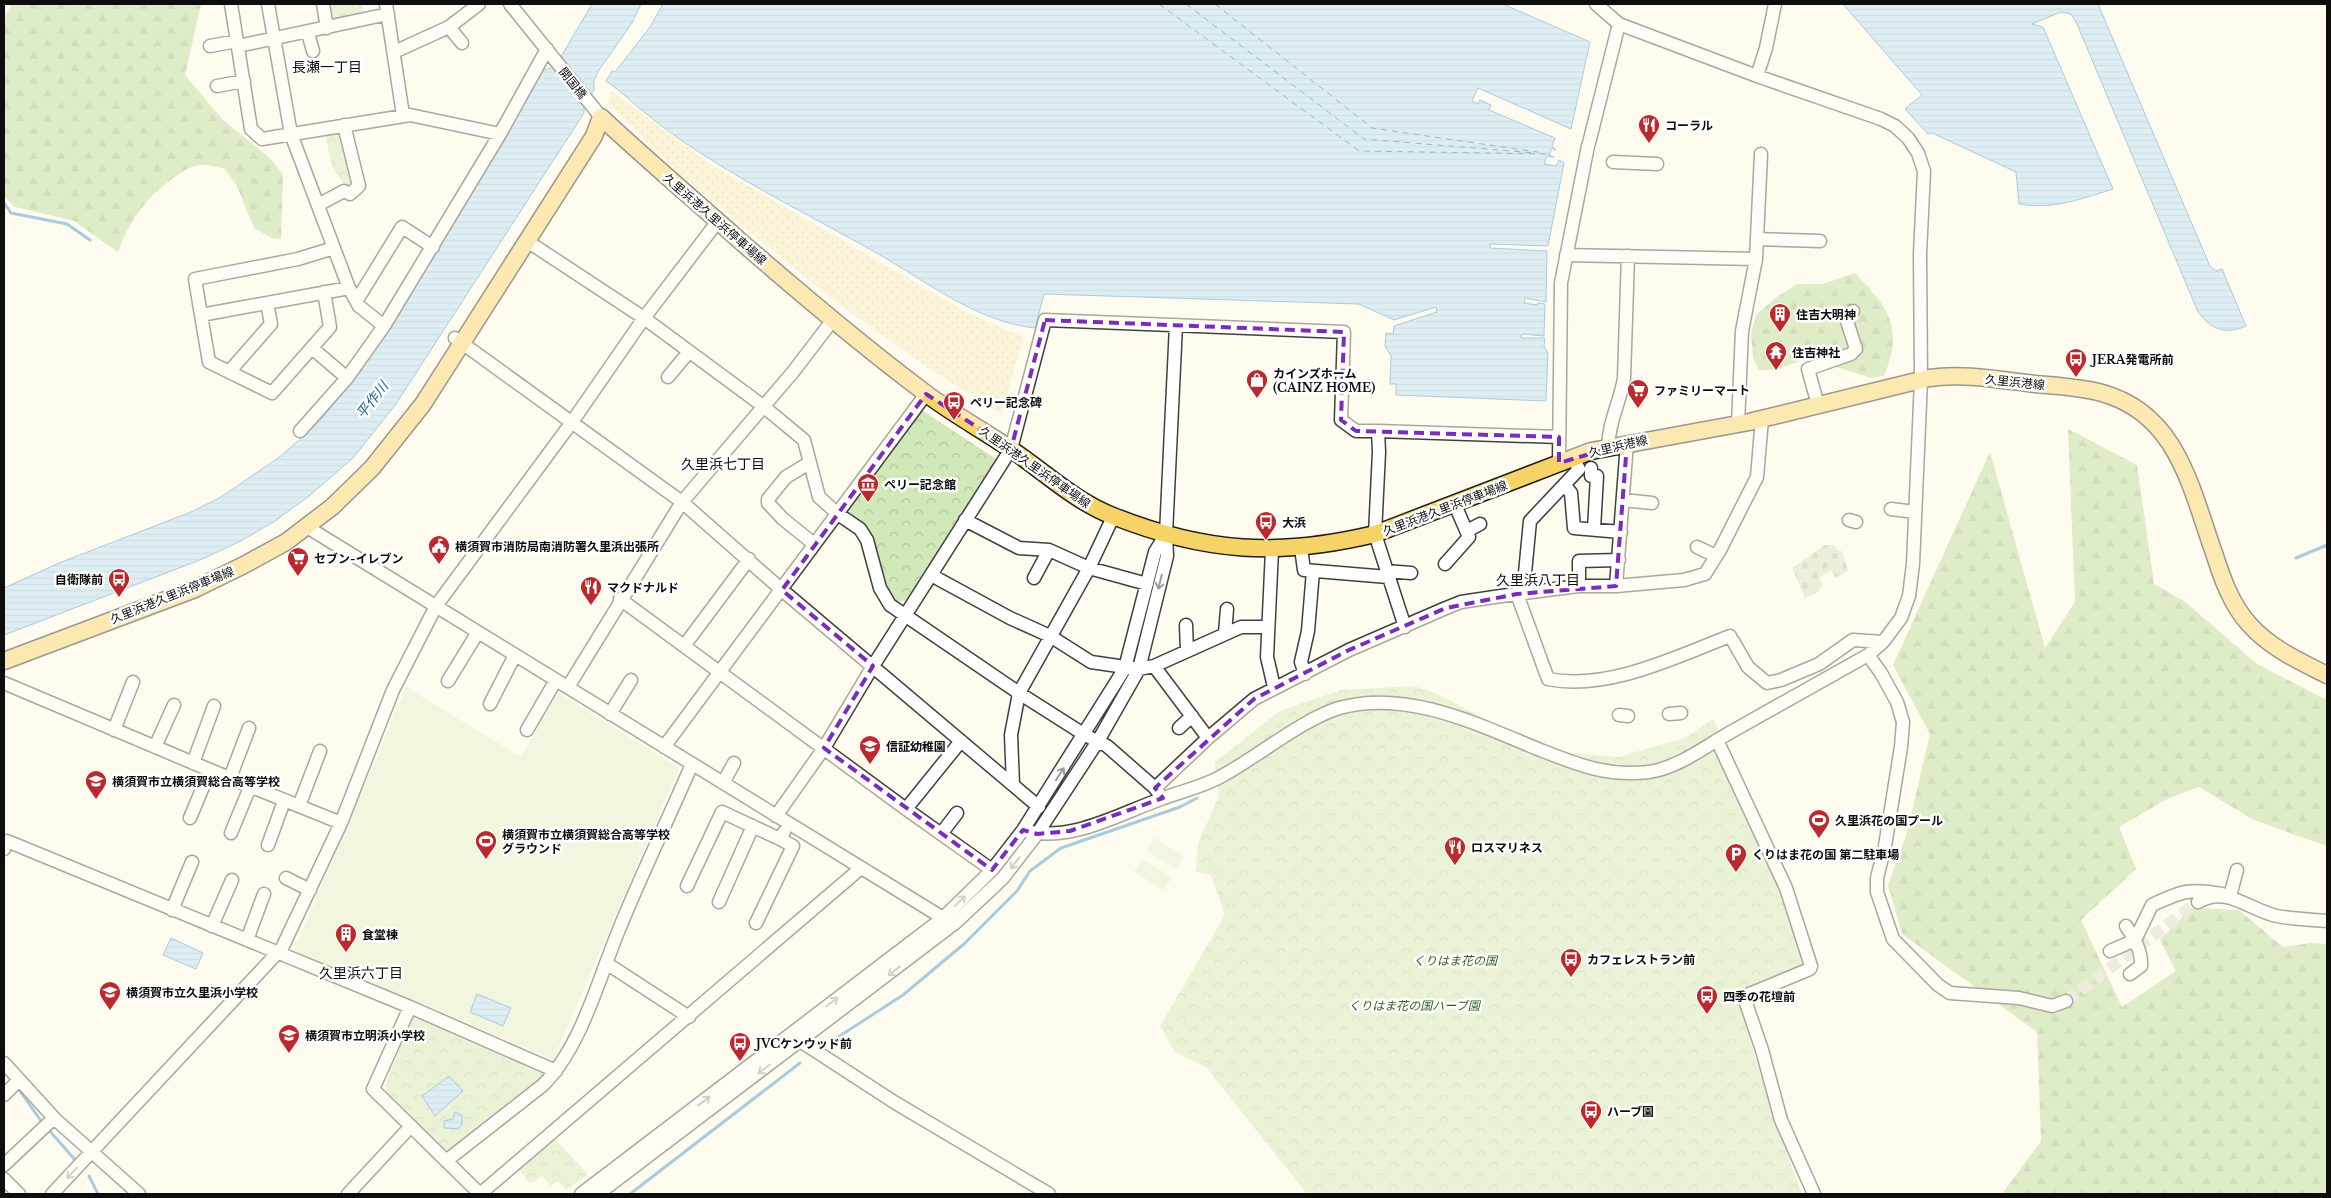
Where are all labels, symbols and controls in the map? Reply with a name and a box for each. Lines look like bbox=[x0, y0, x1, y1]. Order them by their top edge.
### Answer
district label: 長瀬一丁目 bbox=[292, 58, 362, 76]
street label: 開国橋 bbox=[556, 64, 590, 102]
restaurant icon: コーラル bbox=[1637, 113, 1661, 144]
place label: コーラル bbox=[1665, 118, 1713, 133]
street label: 久里浜港久里浜停車場線 bbox=[660, 170, 770, 268]
building icon: 住吉大明神 bbox=[1768, 302, 1792, 333]
place label: 住吉大明神 bbox=[1796, 307, 1856, 322]
temple icon: 住吉神社 bbox=[1764, 340, 1788, 371]
place label: 住吉神社 bbox=[1792, 345, 1840, 360]
bus stop icon: JERA発電所前 bbox=[2064, 347, 2088, 378]
place label: JERA発電所前 bbox=[2089, 352, 2174, 367]
place label: カインズホーム (CAINZ HOME) bbox=[1273, 366, 1375, 395]
shop icon: カインズホーム (CAINZ HOME) bbox=[1245, 368, 1269, 399]
street label: 久里浜港線 bbox=[1984, 371, 2046, 393]
water label: 平作川 bbox=[352, 376, 393, 422]
supermarket icon: ファミリーマート bbox=[1626, 378, 1650, 409]
place label: ファミリーマート bbox=[1654, 383, 1750, 398]
bus stop icon: ペリー記念碑 bbox=[942, 390, 966, 421]
place label: ペリー記念碑 bbox=[970, 395, 1042, 410]
street label: 久里浜港久里浜停車場線 bbox=[977, 423, 1093, 511]
street label: 久里浜港線 bbox=[1587, 432, 1649, 460]
district label: 久里浜七丁目 bbox=[681, 455, 765, 473]
museum icon: ペリー記念館 bbox=[856, 472, 880, 503]
place label: ペリー記念館 bbox=[884, 477, 956, 492]
street label: 久里浜港久里浜停車場線 bbox=[1381, 477, 1509, 539]
bus stop icon: 大浜 bbox=[1254, 510, 1278, 541]
place label: 大浜 bbox=[1282, 515, 1306, 530]
public building icon: 横須賀市消防局南消防署久里浜出張所 bbox=[427, 534, 451, 565]
place label: 横須賀市消防局南消防署久里浜出張所 bbox=[455, 539, 659, 554]
supermarket icon: セブン-イレブン bbox=[286, 546, 310, 577]
place label: セブン-イレブン bbox=[314, 551, 404, 566]
street label: 久里浜港久里浜停車場線 bbox=[108, 563, 236, 627]
bus stop icon: 自衛隊前 bbox=[107, 567, 131, 598]
district label: 久里浜八丁目 bbox=[1496, 571, 1580, 589]
place label: 自衛隊前 bbox=[55, 572, 103, 587]
one-way arrow bbox=[1155, 574, 1165, 590]
restaurant icon: マクドナルド bbox=[579, 575, 603, 606]
place label: マクドナルド bbox=[607, 580, 679, 595]
school or university icon: 信証幼稚園 bbox=[858, 734, 882, 765]
place label: 信証幼稚園 bbox=[886, 739, 946, 754]
one-way arrow bbox=[1054, 767, 1065, 781]
school or university icon: 横須賀市立横須賀総合高等学校 bbox=[84, 769, 108, 800]
place label: 横須賀市立横須賀総合高等学校 bbox=[112, 774, 280, 789]
sports icon: 久里浜花の国プール bbox=[1807, 808, 1831, 839]
place label: 久里浜花の国プール bbox=[1835, 813, 1943, 828]
place label: 横須賀市立横須賀総合高等学校 グラウンド bbox=[502, 827, 670, 856]
sports icon: 横須賀市立横須賀総合高等学校 グラウンド bbox=[474, 829, 498, 860]
restaurant icon: ロスマリネス bbox=[1443, 835, 1467, 866]
place label: ロスマリネス bbox=[1471, 840, 1543, 855]
parking icon: くりはま花の国 第二駐車場 bbox=[1724, 842, 1748, 873]
place label: くりはま花の国 第二駐車場 bbox=[1752, 847, 1899, 862]
one-way arrow bbox=[1009, 856, 1020, 869]
one-way arrow bbox=[954, 895, 966, 908]
building icon: 食堂棟 bbox=[334, 922, 358, 953]
place label: 食堂棟 bbox=[362, 927, 398, 942]
bus stop icon: カフェレストラン前 bbox=[1559, 947, 1583, 978]
place label: カフェレストラン前 bbox=[1587, 952, 1695, 967]
park label: くりはま花の国 bbox=[1413, 953, 1499, 968]
district label: 久里浜六丁目 bbox=[319, 964, 403, 982]
one-way arrow bbox=[888, 965, 901, 976]
school or university icon: 横須賀市立久里浜小学校 bbox=[98, 980, 122, 1011]
bus stop icon: 四季の花壇前 bbox=[1695, 984, 1719, 1015]
place label: 横須賀市立久里浜小学校 bbox=[126, 985, 258, 1000]
place label: 四季の花壇前 bbox=[1723, 989, 1795, 1004]
one-way arrow bbox=[825, 997, 839, 1007]
park label: くりはま花の国ハーブ園 bbox=[1348, 998, 1482, 1013]
school or university icon: 横須賀市立明浜小学校 bbox=[277, 1023, 301, 1054]
place label: 横須賀市立明浜小学校 bbox=[305, 1028, 425, 1043]
bus stop icon: JVCケンウッド前 bbox=[728, 1031, 752, 1062]
place label: JVCケンウッド前 bbox=[753, 1036, 852, 1051]
one-way arrow bbox=[758, 1063, 771, 1074]
one-way arrow bbox=[697, 1096, 710, 1107]
bus stop icon: ハーブ園 bbox=[1579, 1099, 1603, 1130]
place label: ハーブ園 bbox=[1607, 1104, 1654, 1119]
one-way arrow bbox=[66, 1167, 78, 1180]

